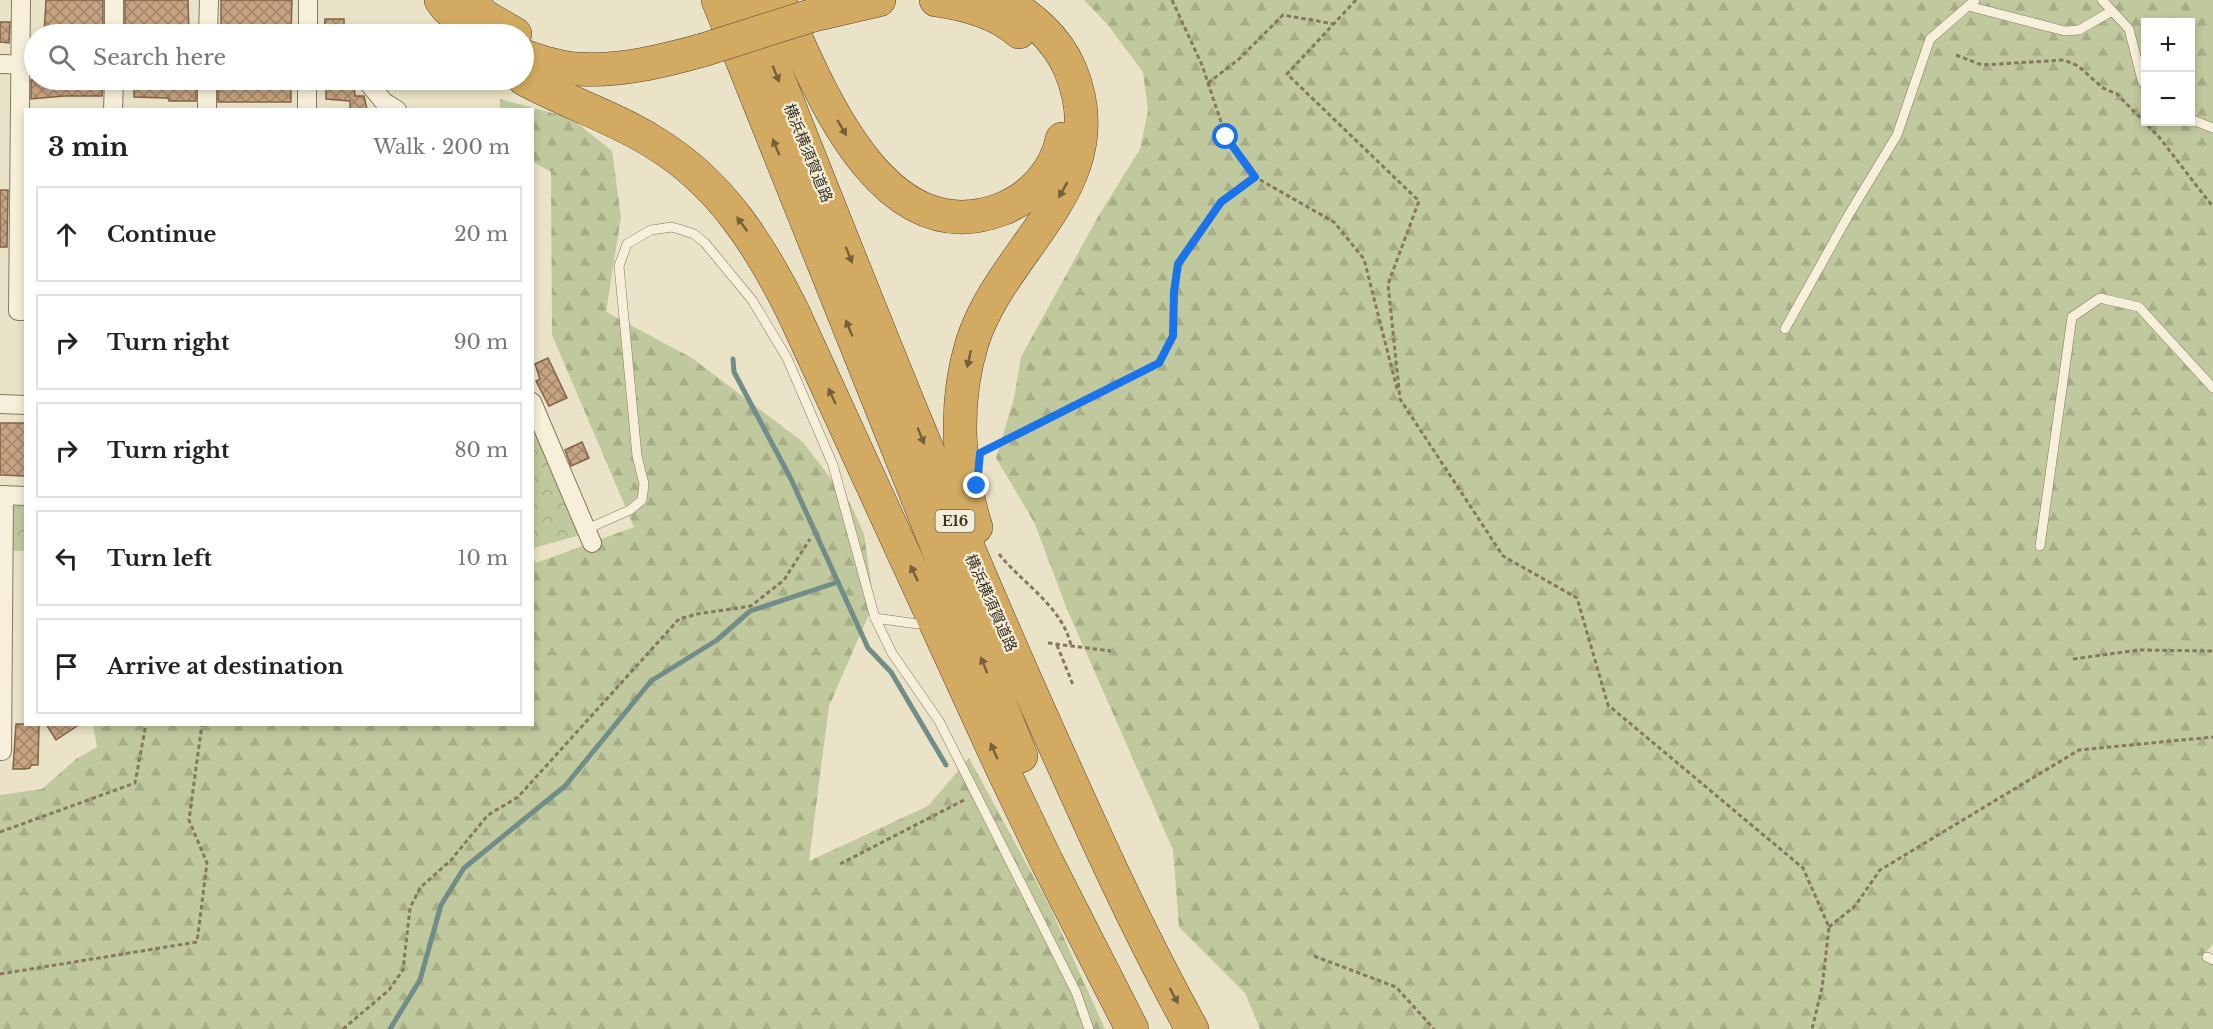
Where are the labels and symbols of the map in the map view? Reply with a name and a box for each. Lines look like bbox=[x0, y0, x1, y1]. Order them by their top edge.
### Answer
one-way arrow bbox=[772, 65, 781, 83]
street label: 横浜横須賀道路 bbox=[780, 101, 837, 205]
one-way arrow bbox=[837, 120, 847, 137]
route start bbox=[1212, 123, 1238, 149]
one-way arrow bbox=[771, 138, 780, 156]
one-way arrow bbox=[1058, 181, 1068, 198]
one-way arrow bbox=[736, 216, 748, 232]
one-way arrow bbox=[844, 246, 854, 264]
one-way arrow bbox=[844, 319, 853, 337]
one-way arrow bbox=[963, 350, 973, 368]
one-way arrow bbox=[828, 388, 837, 405]
one-way arrow bbox=[917, 427, 926, 445]
route end bbox=[963, 472, 989, 498]
road number: E16 bbox=[936, 510, 974, 532]
street label: 横浜横須賀道路 bbox=[961, 551, 1021, 655]
one-way arrow bbox=[909, 565, 918, 582]
one-way arrow bbox=[979, 656, 988, 674]
one-way arrow bbox=[990, 742, 999, 759]
one-way arrow bbox=[1169, 988, 1179, 1005]

